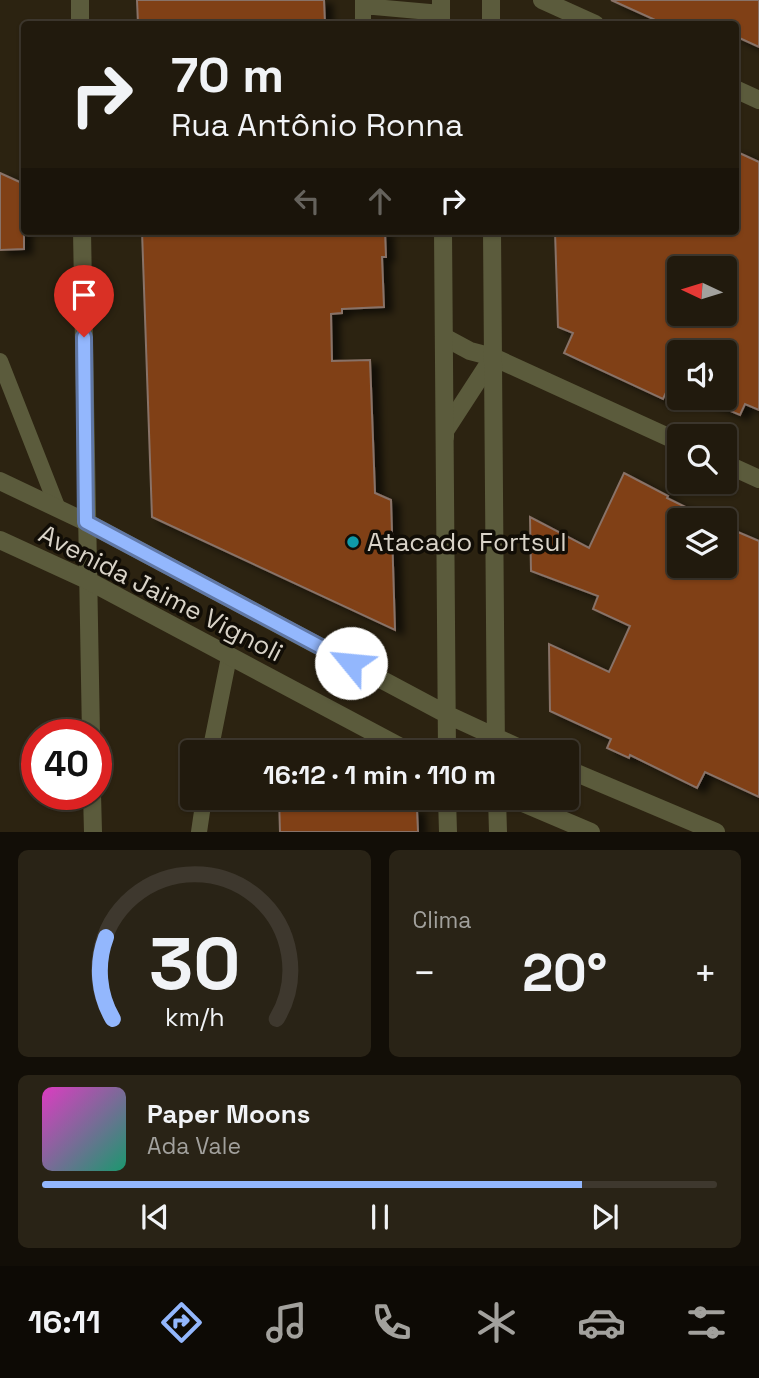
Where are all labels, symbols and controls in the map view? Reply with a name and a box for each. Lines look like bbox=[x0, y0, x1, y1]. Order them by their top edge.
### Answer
text: 70 m bbox=[171, 44, 284, 106]
icon: right bbox=[56, 49, 147, 140]
text: Rua Antônio Ronna bbox=[171, 105, 463, 145]
icon: left bbox=[288, 182, 326, 220]
icon: ahead bbox=[361, 182, 399, 220]
icon: right bbox=[434, 182, 472, 220]
north arrow bbox=[667, 256, 737, 326]
map controls bbox=[667, 256, 737, 578]
pin bbox=[54, 265, 114, 337]
icon: arrive bbox=[65, 276, 103, 314]
button: sound bbox=[667, 340, 737, 410]
button: search bbox=[667, 424, 737, 494]
button: layers bbox=[667, 508, 737, 578]
street label: Avenida Jaime Vignoli bbox=[33, 517, 289, 669]
place label: Atacado Fortsul bbox=[367, 525, 567, 559]
marker: Atacado Fortsul bbox=[345, 534, 361, 550]
position arrow bbox=[314, 626, 388, 700]
speed limit sign: 40 bbox=[21, 719, 112, 810]
text: 16:12 · 1 min · 110 m bbox=[263, 758, 496, 792]
text: Clima bbox=[413, 905, 472, 935]
text: 30 bbox=[149, 918, 240, 1011]
text: 20° bbox=[522, 940, 607, 1006]
text: − bbox=[413, 949, 436, 997]
text: + bbox=[693, 949, 717, 997]
text: km/h bbox=[164, 1001, 224, 1033]
text: Paper Moons bbox=[147, 1097, 310, 1131]
text: Ada Vale bbox=[147, 1131, 241, 1161]
icon: previous bbox=[136, 1198, 174, 1236]
icon: pause bbox=[361, 1198, 399, 1236]
icon: next bbox=[586, 1198, 624, 1236]
icon: directions bbox=[157, 1298, 206, 1347]
icon: music bbox=[262, 1298, 311, 1347]
icon: phone bbox=[367, 1298, 416, 1347]
icon: climate bbox=[472, 1298, 521, 1347]
icon: car bbox=[577, 1298, 626, 1347]
icon: filters bbox=[682, 1298, 731, 1347]
text: 16:11 bbox=[28, 1302, 101, 1342]

